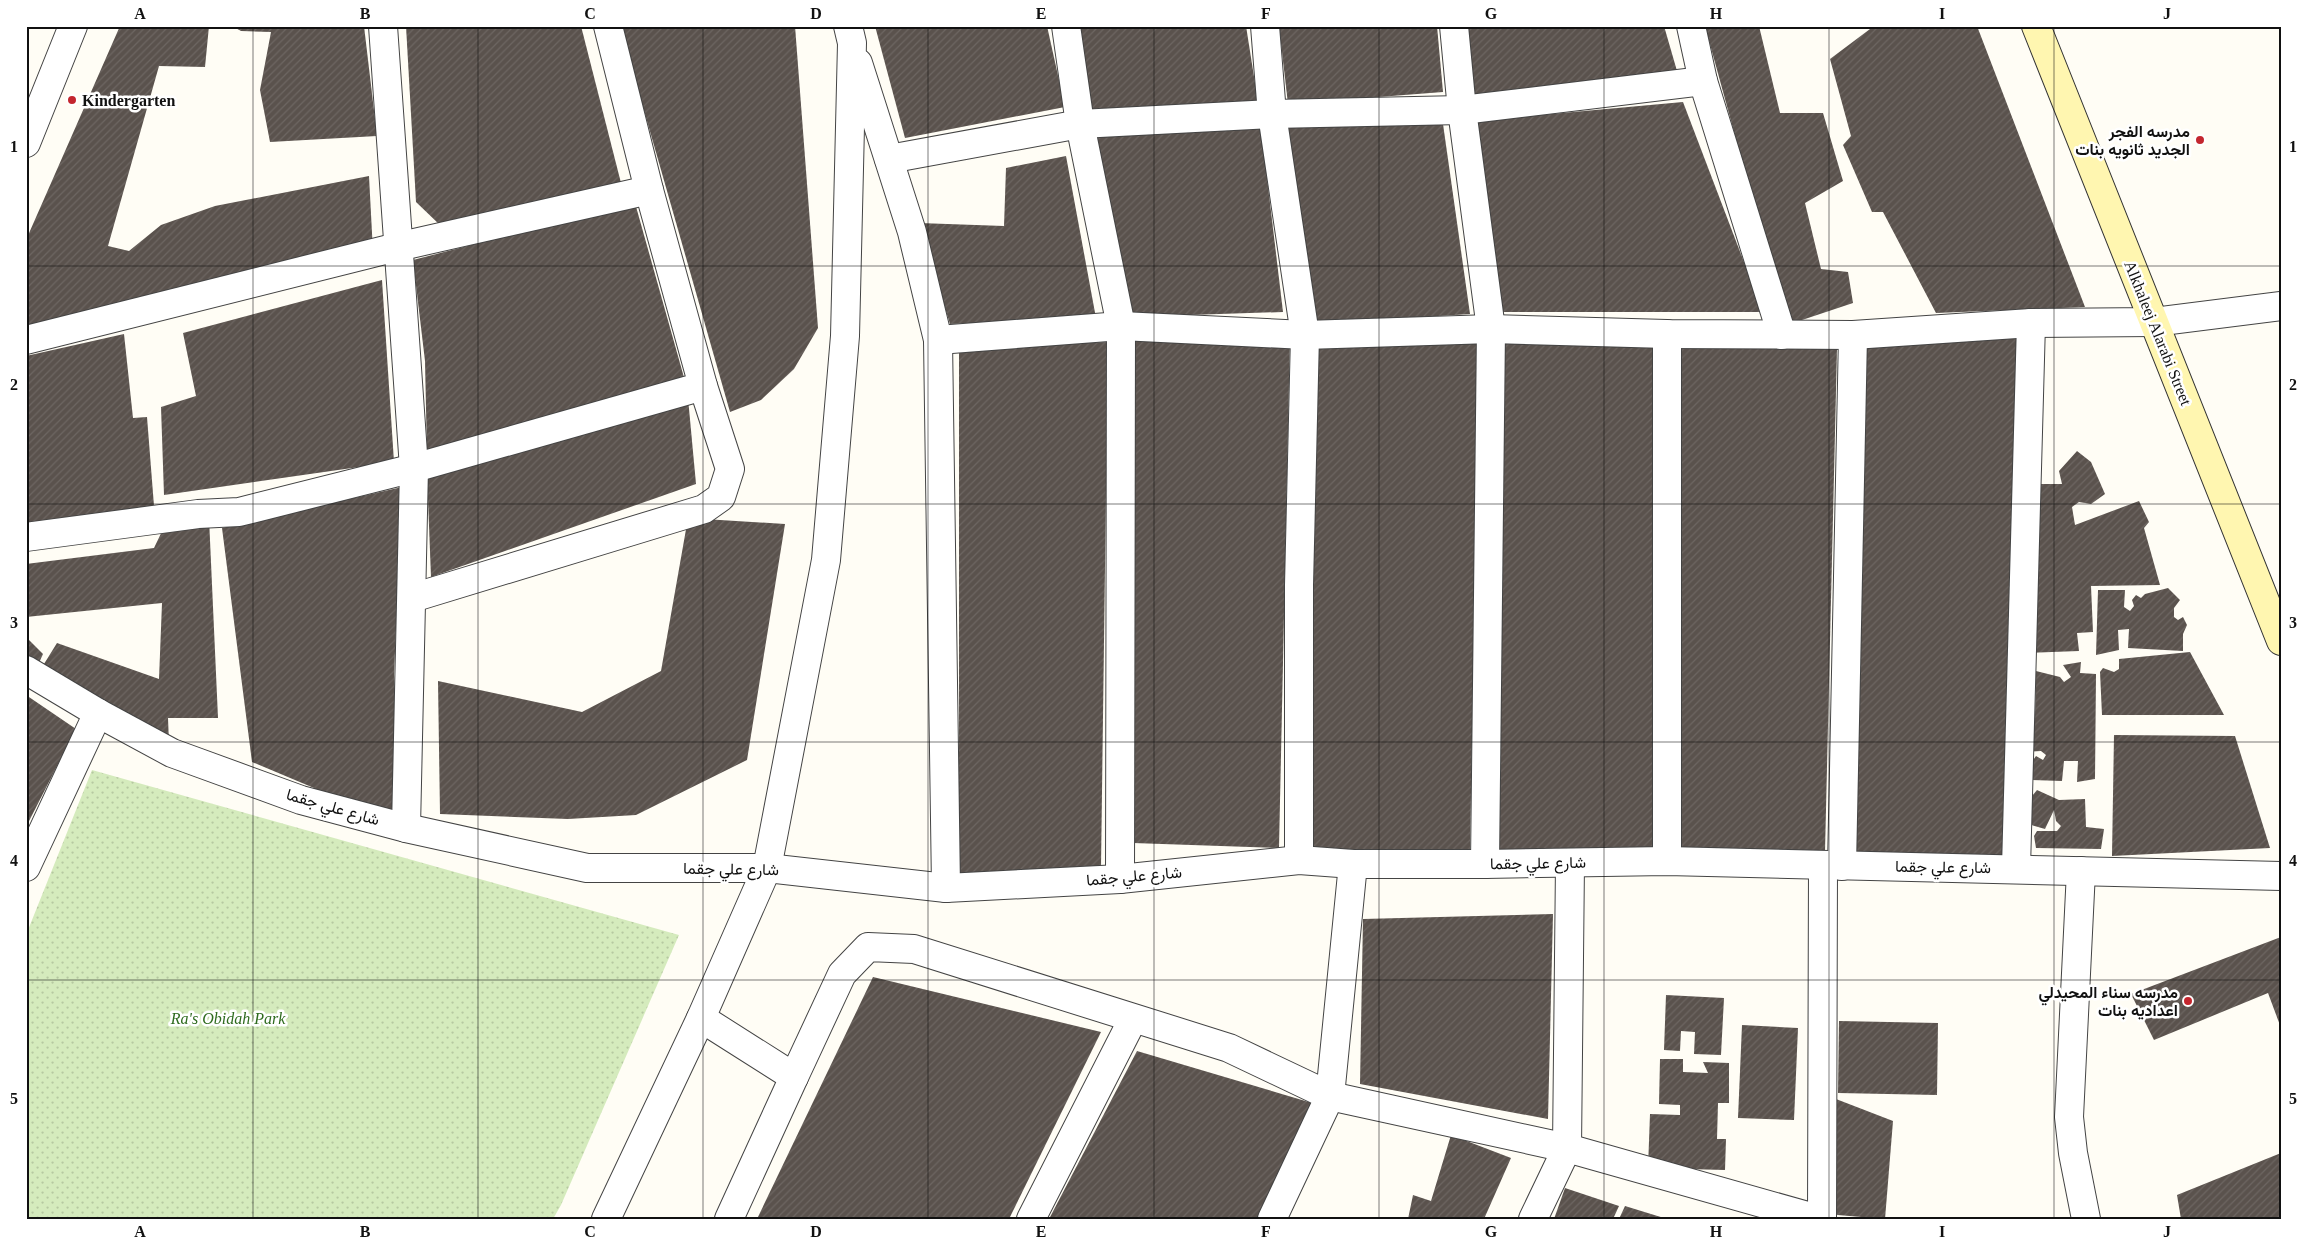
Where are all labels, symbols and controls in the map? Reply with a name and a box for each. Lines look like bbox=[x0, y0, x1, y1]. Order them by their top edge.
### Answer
text: A bbox=[134, 5, 146, 22]
text: B bbox=[360, 5, 371, 22]
text: C bbox=[584, 5, 596, 22]
text: D bbox=[810, 5, 822, 22]
text: E bbox=[1036, 5, 1046, 22]
text: F bbox=[1261, 5, 1271, 22]
text: G bbox=[1485, 5, 1498, 22]
text: H bbox=[1710, 5, 1723, 22]
text: I bbox=[1939, 5, 1945, 22]
text: J bbox=[2163, 5, 2171, 22]
place label: Kindergarten bbox=[82, 92, 175, 110]
marker: Kindergarten bbox=[66, 94, 78, 106]
place label: مدرسه الفجر الجديد ثانويه بنات bbox=[2075, 123, 2190, 160]
marker: مدرسه الفجر الجديد ثانويه بنات bbox=[2194, 134, 2206, 146]
text: 1 bbox=[10, 138, 18, 155]
text: 1 bbox=[2289, 138, 2297, 155]
street label: Alkhaleej Alarabi Street bbox=[2120, 258, 2195, 409]
text: 2 bbox=[10, 376, 18, 393]
text: 2 bbox=[2289, 376, 2297, 393]
text: 3 bbox=[10, 614, 18, 631]
text: 3 bbox=[2289, 614, 2297, 631]
street label: شارع علي جقما bbox=[283, 786, 381, 833]
text: 4 bbox=[10, 852, 18, 869]
text: 4 bbox=[2289, 852, 2297, 869]
street label: شارع علي جقما bbox=[1490, 854, 1586, 877]
street label: شارع علي جقما bbox=[1895, 858, 1991, 881]
street label: شارع علي جقما bbox=[683, 860, 779, 883]
street label: شارع علي جقما bbox=[1085, 863, 1183, 894]
place label: مدرسه سناء المحيدلي اعداديه بنات bbox=[2038, 984, 2178, 1020]
marker: مدرسه سناء المحيدلي اعداديه بنات bbox=[2182, 995, 2194, 1007]
park label: Ra's Obidah Park bbox=[170, 1010, 286, 1027]
text: 5 bbox=[10, 1090, 18, 1107]
text: 5 bbox=[2289, 1090, 2297, 1107]
text: A bbox=[134, 1223, 146, 1240]
text: B bbox=[360, 1223, 371, 1240]
text: C bbox=[584, 1223, 596, 1240]
text: D bbox=[810, 1223, 822, 1240]
text: E bbox=[1036, 1223, 1046, 1240]
text: F bbox=[1261, 1223, 1271, 1240]
text: G bbox=[1485, 1223, 1498, 1240]
text: H bbox=[1710, 1223, 1723, 1240]
text: I bbox=[1939, 1223, 1945, 1240]
text: J bbox=[2163, 1223, 2171, 1240]

